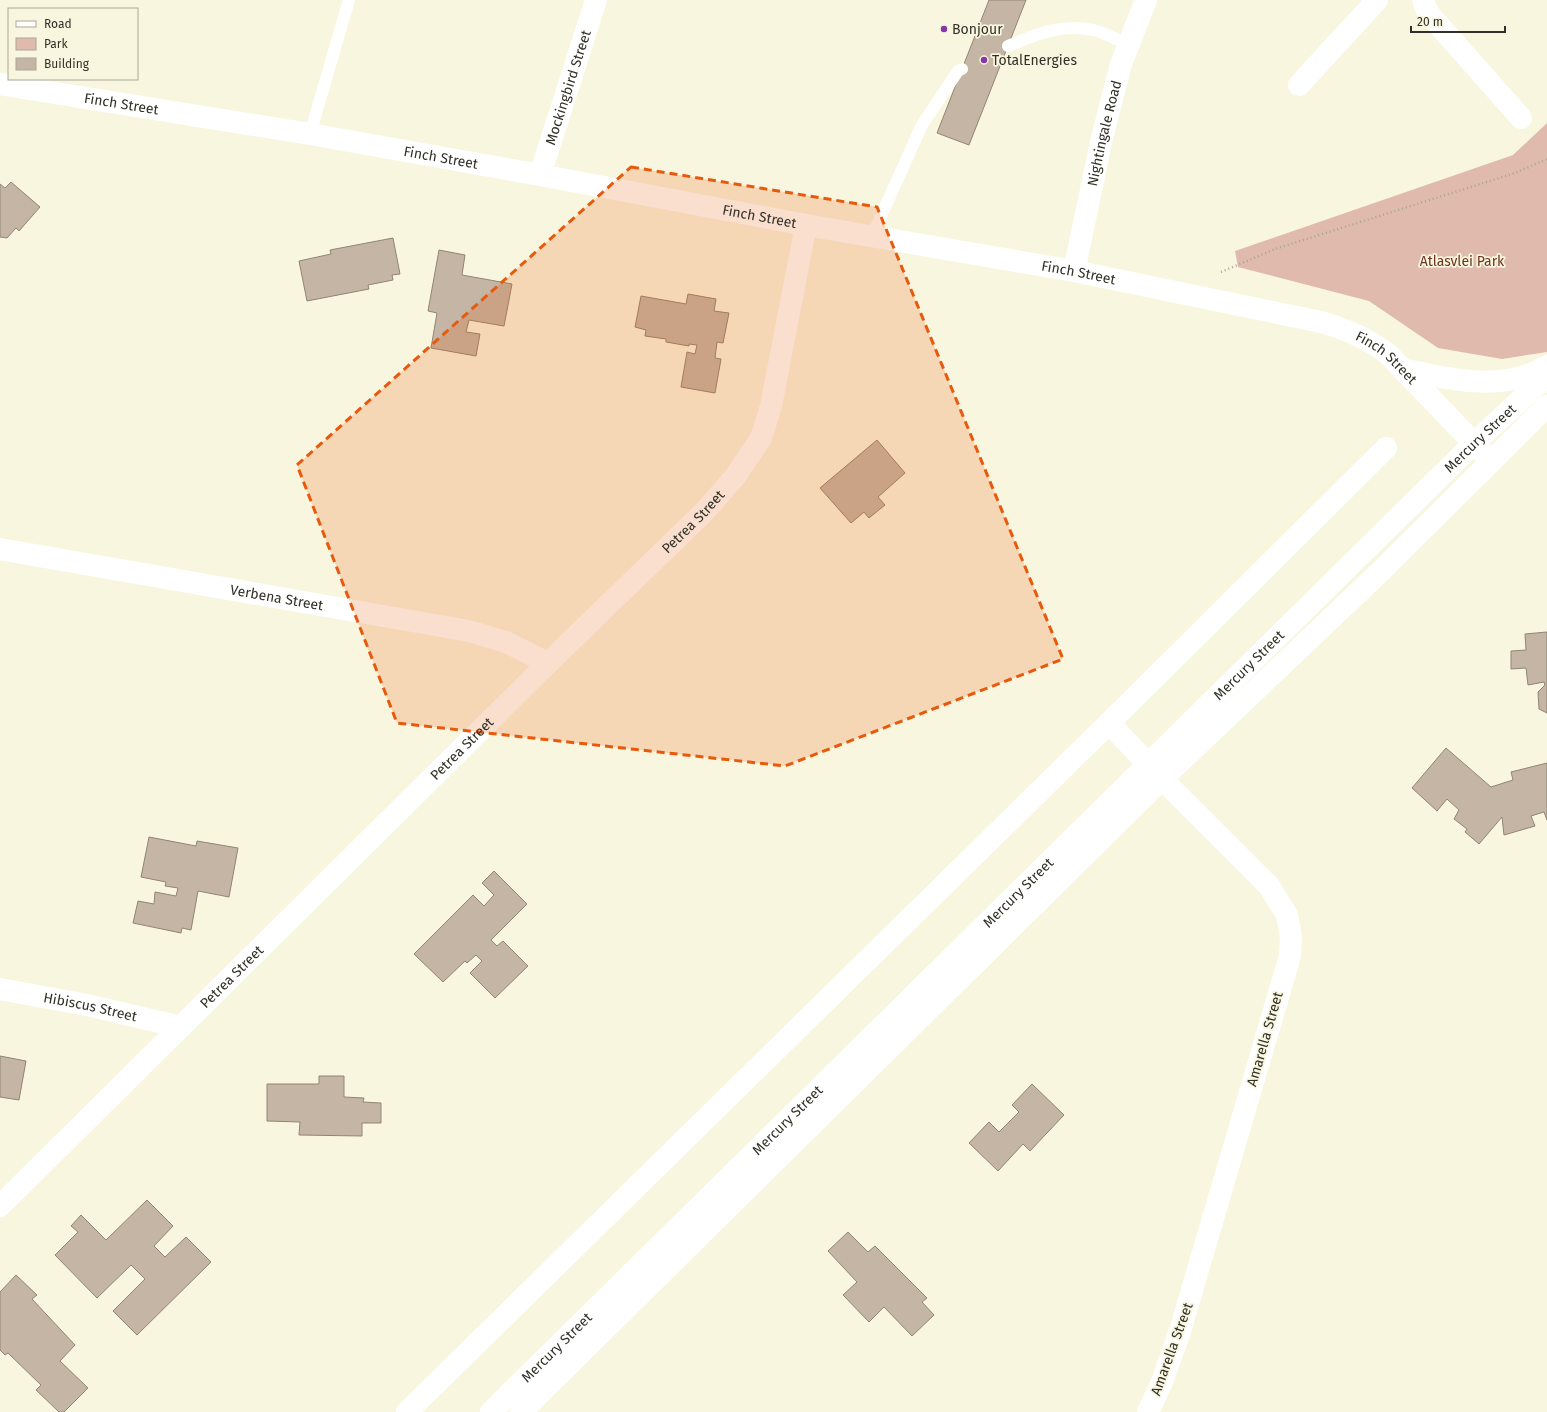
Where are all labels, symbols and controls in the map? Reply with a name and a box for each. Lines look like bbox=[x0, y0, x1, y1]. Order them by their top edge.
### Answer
legend bbox=[8, 8, 138, 80]
scale bar bbox=[1411, 8, 1505, 34]
text: 20 m bbox=[1417, 15, 1443, 29]
text: Road bbox=[44, 17, 72, 31]
place label: Bonjour bbox=[952, 21, 1003, 38]
marker: Bonjour bbox=[939, 24, 949, 34]
street label: Mockingbird Street bbox=[542, 27, 595, 147]
text: Park bbox=[44, 37, 68, 51]
place label: TotalEnergies bbox=[992, 52, 1077, 69]
marker: TotalEnergies bbox=[979, 55, 989, 65]
text: Building bbox=[44, 57, 90, 71]
street label: Nightingale Road bbox=[1084, 78, 1125, 188]
street label: Finch Street bbox=[83, 89, 161, 118]
street label: Finch Street bbox=[402, 142, 480, 172]
street label: Finch Street bbox=[721, 201, 799, 232]
park label: Atlasvlei Park bbox=[1420, 253, 1505, 270]
street label: Finch Street bbox=[1040, 257, 1118, 288]
street label: Finch Street bbox=[1353, 327, 1421, 388]
street label: Mercury Street bbox=[1441, 400, 1520, 476]
street label: Petrea Street bbox=[658, 486, 729, 557]
street label: Verbena Street bbox=[229, 581, 326, 614]
street label: Mercury Street bbox=[1210, 626, 1288, 704]
street label: Petrea Street bbox=[427, 713, 498, 783]
street label: Mercury Street bbox=[979, 853, 1057, 931]
street label: Petrea Street bbox=[196, 941, 267, 1012]
street label: Hibiscus Street bbox=[42, 989, 140, 1025]
street label: Amarella Street bbox=[1243, 989, 1287, 1088]
street label: Mercury Street bbox=[748, 1081, 827, 1158]
street label: Amarella Street bbox=[1147, 1299, 1197, 1398]
street label: Mercury Street bbox=[518, 1308, 596, 1386]

